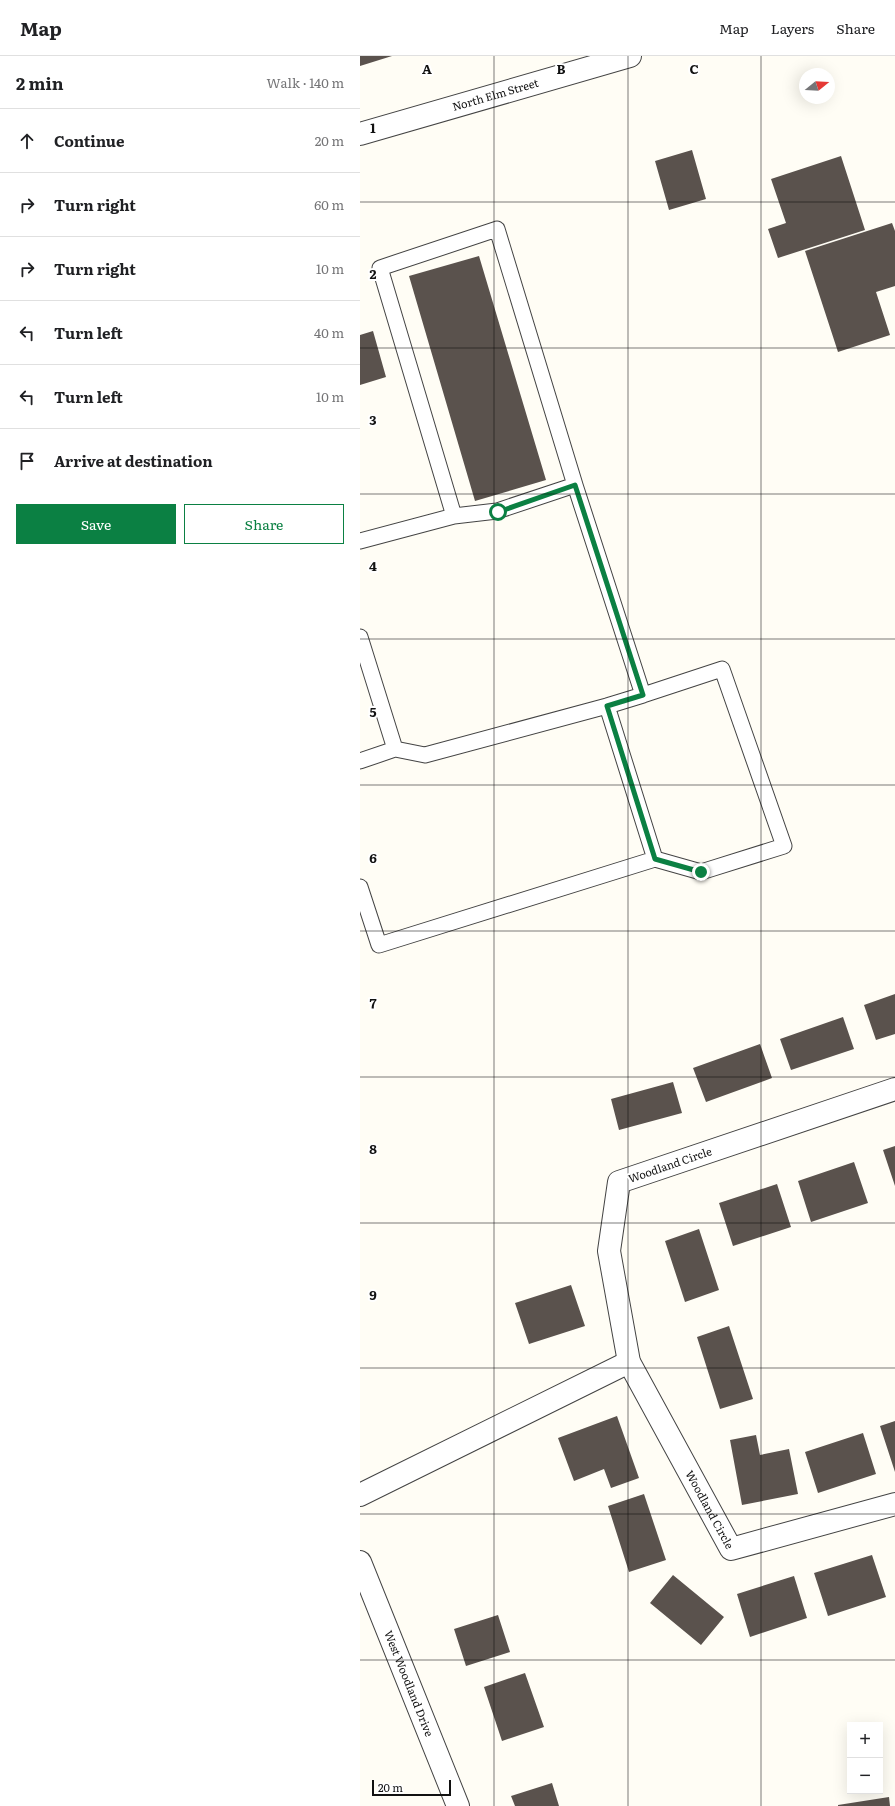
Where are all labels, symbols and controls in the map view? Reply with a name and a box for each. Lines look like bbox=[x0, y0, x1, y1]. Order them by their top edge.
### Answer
text: Map bbox=[20, 14, 62, 42]
text: Map bbox=[719, 18, 749, 38]
text: Layers bbox=[771, 18, 814, 38]
text: Share bbox=[836, 18, 875, 38]
text: A bbox=[422, 59, 432, 78]
text: B bbox=[557, 59, 566, 78]
text: C bbox=[689, 59, 699, 78]
north arrow bbox=[799, 68, 835, 104]
text: 2 min bbox=[16, 70, 64, 95]
text: Walk · 140 m bbox=[267, 73, 344, 92]
street label: North Elm Street bbox=[450, 74, 541, 114]
text: 1 bbox=[370, 118, 376, 137]
text: Continue bbox=[54, 129, 124, 152]
icon: ahead bbox=[16, 130, 38, 152]
text: 20 m bbox=[315, 131, 344, 150]
text: Turn right bbox=[54, 193, 136, 216]
icon: right bbox=[16, 194, 38, 216]
text: 60 m bbox=[314, 195, 344, 214]
text: Turn right bbox=[54, 257, 136, 280]
icon: right bbox=[16, 258, 38, 280]
text: 10 m bbox=[316, 259, 344, 278]
text: 2 bbox=[370, 264, 377, 283]
text: Turn left bbox=[54, 321, 123, 344]
icon: left bbox=[16, 322, 38, 344]
text: 40 m bbox=[314, 323, 344, 342]
text: Turn left bbox=[54, 385, 123, 408]
icon: left bbox=[16, 386, 38, 408]
text: 10 m bbox=[316, 387, 344, 406]
text: 3 bbox=[369, 410, 377, 429]
text: Arrive at destination bbox=[54, 449, 213, 472]
icon: arrive bbox=[16, 450, 38, 472]
route start bbox=[489, 503, 507, 521]
button: Save bbox=[16, 504, 176, 544]
button: Share bbox=[184, 504, 344, 544]
text: 4 bbox=[369, 556, 377, 575]
text: 5 bbox=[369, 702, 377, 721]
text: 6 bbox=[369, 848, 377, 867]
route end bbox=[692, 863, 710, 881]
text: 7 bbox=[369, 993, 377, 1012]
text: 8 bbox=[369, 1139, 377, 1158]
street label: Woodland Circle bbox=[626, 1142, 714, 1186]
text: 9 bbox=[369, 1285, 377, 1304]
street label: Woodland Circle bbox=[682, 1467, 739, 1552]
street label: West Woodland Drive bbox=[381, 1628, 438, 1739]
map controls bbox=[847, 1722, 883, 1794]
button: + bbox=[847, 1722, 883, 1758]
button: − bbox=[847, 1758, 883, 1794]
scale bar bbox=[372, 1778, 451, 1797]
text: 20 m bbox=[378, 1779, 403, 1795]

